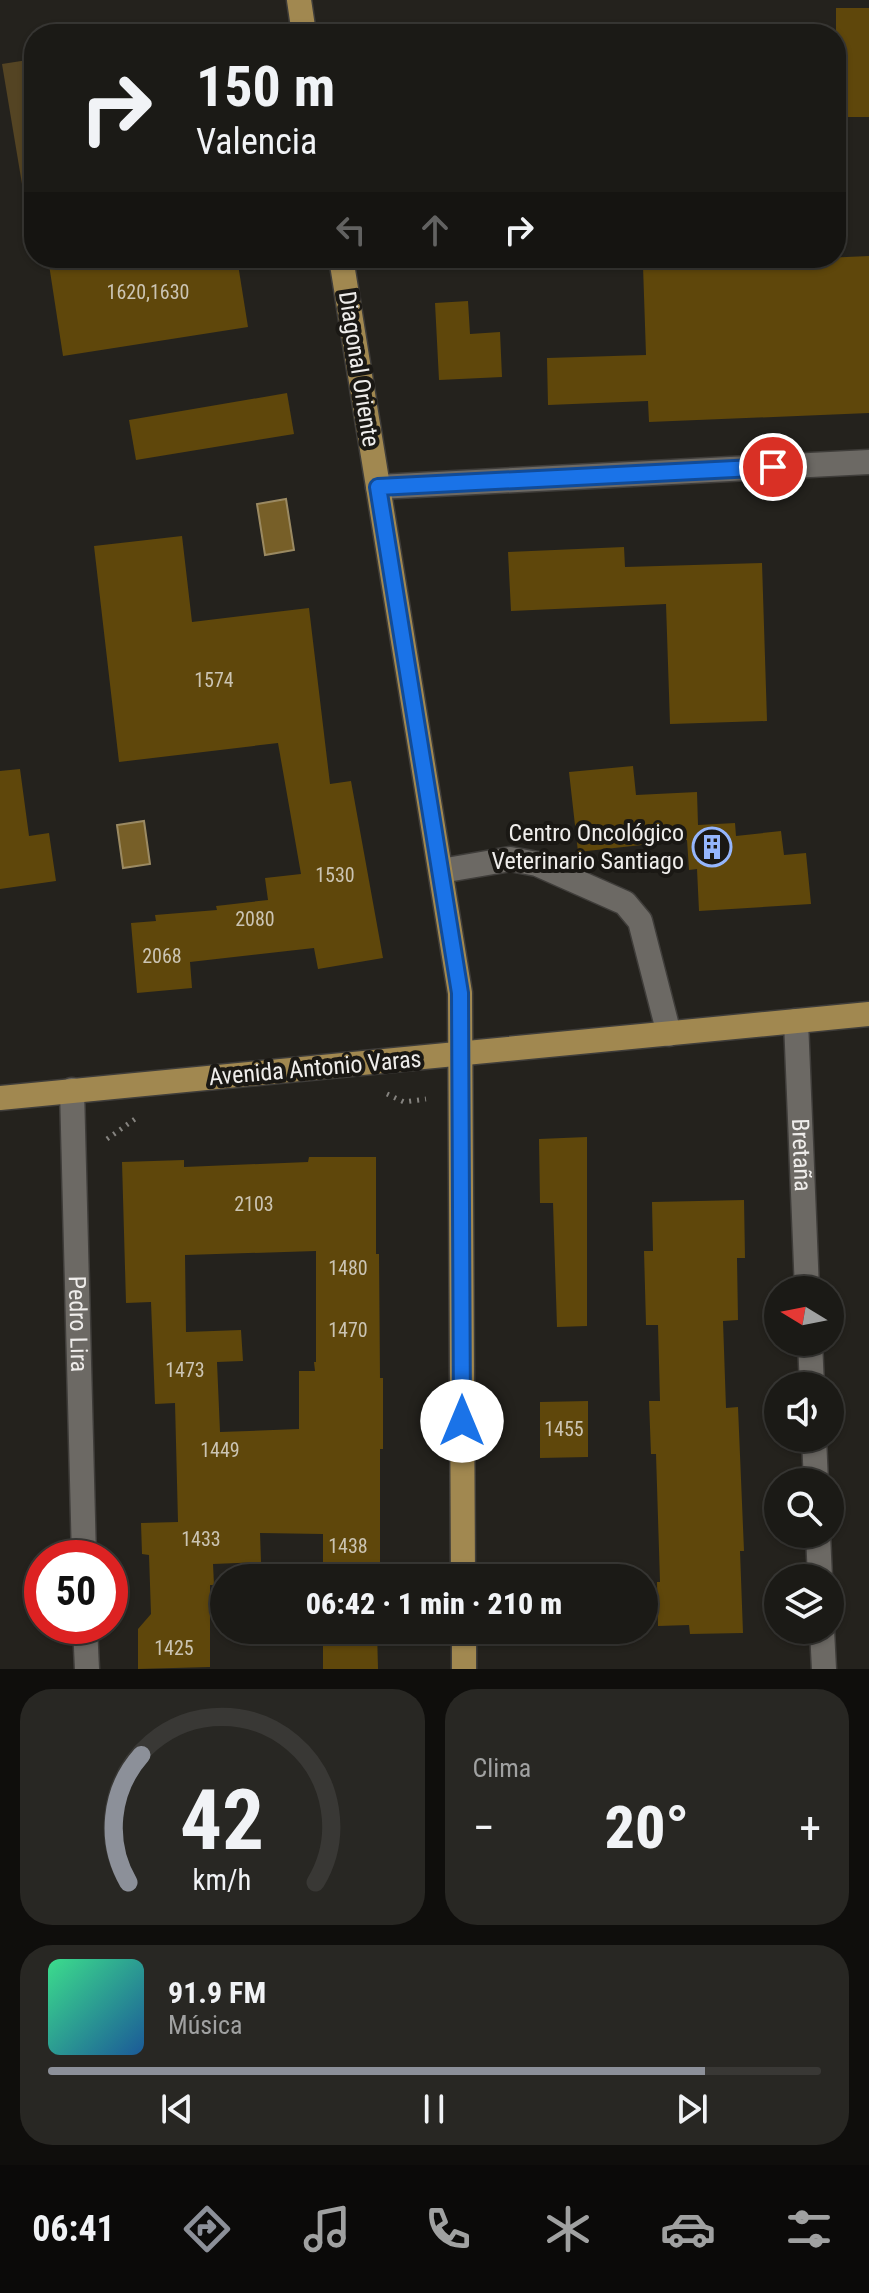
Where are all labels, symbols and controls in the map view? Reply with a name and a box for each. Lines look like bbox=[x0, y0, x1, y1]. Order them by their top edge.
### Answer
text: 150 m bbox=[196, 54, 335, 120]
icon: right bbox=[64, 56, 168, 160]
text: Valencia bbox=[196, 121, 317, 163]
icon: left bbox=[329, 208, 373, 252]
icon: ahead bbox=[413, 208, 457, 252]
icon: right bbox=[497, 208, 541, 252]
house number: 1620,1630 bbox=[107, 280, 189, 304]
street label: Diagonal Oriente bbox=[333, 289, 385, 449]
pin bbox=[739, 433, 807, 501]
icon: arrive bbox=[751, 445, 795, 489]
house number: 1574 bbox=[194, 668, 234, 692]
place label: Centro Oncológico Veterinario Santiago bbox=[492, 819, 684, 875]
building icon: Centro Oncológico Veterinario Santiago bbox=[691, 826, 733, 868]
house number: 1530 bbox=[315, 863, 355, 887]
house number: 2080 bbox=[235, 907, 275, 931]
house number: 2068 bbox=[142, 944, 182, 968]
street label: Avenida Antonio Varas bbox=[207, 1045, 423, 1091]
street label: Bretaña bbox=[786, 1118, 817, 1192]
house number: 2103 bbox=[234, 1192, 274, 1216]
house number: 1480 bbox=[328, 1256, 368, 1280]
street label: Pedro Lira bbox=[63, 1275, 93, 1372]
north arrow bbox=[764, 1276, 844, 1356]
map controls bbox=[764, 1276, 844, 1644]
house number: 1470 bbox=[328, 1318, 368, 1342]
house number: 1473 bbox=[165, 1358, 205, 1382]
button: sound bbox=[764, 1372, 844, 1452]
position arrow bbox=[420, 1379, 504, 1463]
house number: 1455 bbox=[544, 1417, 584, 1441]
house number: 1449 bbox=[200, 1438, 240, 1462]
button: search bbox=[764, 1468, 844, 1548]
house number: 1433 bbox=[181, 1527, 221, 1551]
house number: 1438 bbox=[328, 1534, 368, 1558]
speed limit sign: 50 bbox=[24, 1540, 128, 1644]
button: layers bbox=[764, 1564, 844, 1644]
text: 06:42 · 1 min · 210 m bbox=[306, 1586, 562, 1621]
house number: 1425 bbox=[154, 1636, 194, 1660]
text: Clima bbox=[473, 1753, 531, 1783]
text: 42 bbox=[180, 1772, 264, 1869]
text: 20° bbox=[605, 1792, 689, 1863]
text: − bbox=[473, 1802, 495, 1854]
text: + bbox=[799, 1802, 821, 1854]
text: km/h bbox=[193, 1863, 252, 1897]
text: 91.9 FM bbox=[168, 1975, 266, 2010]
text: Música bbox=[168, 2010, 243, 2040]
icon: previous bbox=[155, 2087, 199, 2131]
icon: pause bbox=[412, 2087, 456, 2131]
icon: next bbox=[670, 2087, 714, 2131]
icon: directions bbox=[179, 2201, 235, 2257]
icon: music bbox=[299, 2201, 355, 2257]
icon: phone bbox=[420, 2201, 476, 2257]
icon: climate bbox=[540, 2201, 596, 2257]
icon: car bbox=[660, 2201, 716, 2257]
icon: filters bbox=[781, 2201, 837, 2257]
text: 06:41 bbox=[32, 2208, 115, 2250]

